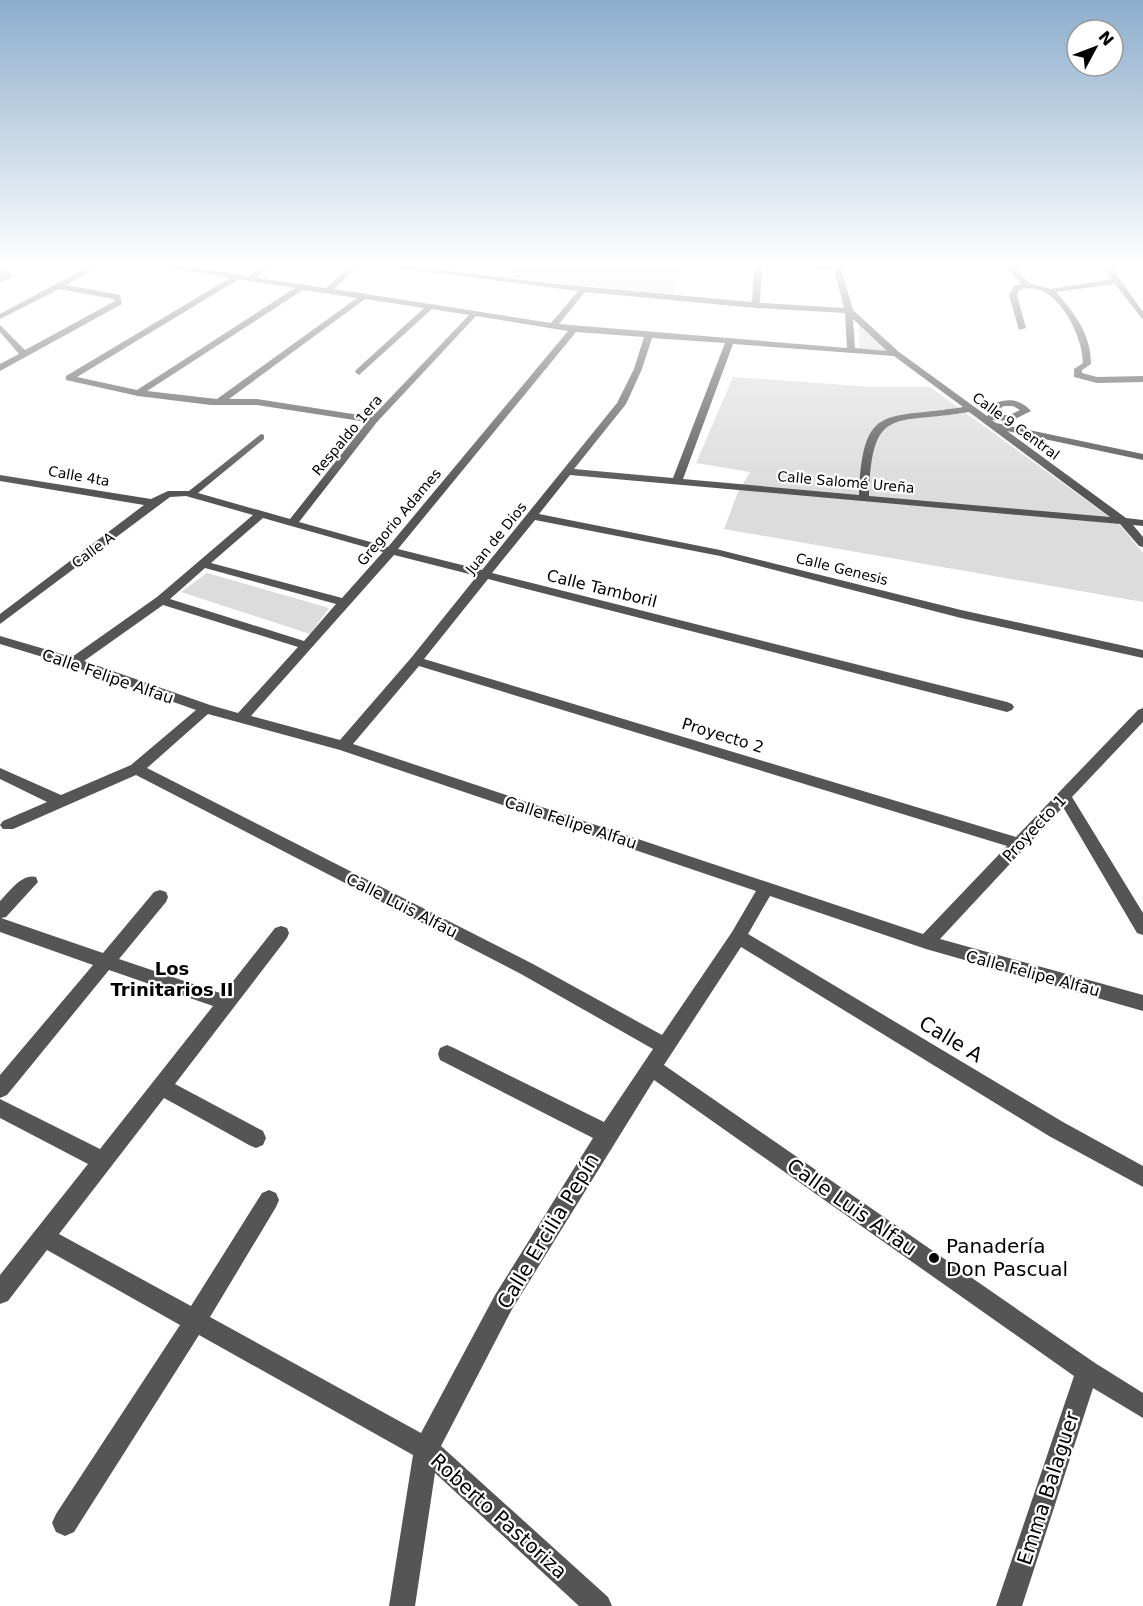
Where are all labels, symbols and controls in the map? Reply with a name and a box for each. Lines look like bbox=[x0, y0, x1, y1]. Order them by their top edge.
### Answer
north arrow bbox=[1065, 18, 1125, 78]
text: N bbox=[1094, 27, 1118, 50]
street label: Calle 9 Central bbox=[969, 389, 1063, 463]
street label: Respaldo 1era bbox=[309, 392, 385, 478]
street label: Calle 4ta bbox=[47, 463, 111, 489]
street label: Gregorio Adames bbox=[354, 465, 444, 569]
street label: Calle Salomé Ureña bbox=[777, 468, 915, 496]
street label: Juan de Dios bbox=[462, 499, 530, 578]
street label: Calle A bbox=[69, 529, 118, 571]
street label: Calle Genesis bbox=[794, 550, 890, 588]
street label: Calle Tamboril bbox=[545, 566, 659, 611]
street label: Calle Felipe Alfau bbox=[40, 645, 176, 708]
street label: Proyecto 2 bbox=[680, 714, 766, 757]
street label: Proyecto 1 bbox=[998, 791, 1070, 866]
street label: Calle Felipe Alfau bbox=[502, 792, 639, 853]
street label: Calle Luis Alfau bbox=[343, 869, 461, 942]
street label: Calle Felipe Alfau bbox=[964, 946, 1102, 1001]
district label: Los Trinitarios II bbox=[111, 958, 233, 1000]
street label: Calle A bbox=[915, 1011, 987, 1067]
street label: Calle Ercilia Pepín bbox=[492, 1149, 604, 1313]
street label: Calle Luis Alfau bbox=[782, 1153, 922, 1261]
place label: Panadería Don Pascual bbox=[946, 1234, 1068, 1281]
marker: Panadería Don Pascual bbox=[927, 1251, 941, 1265]
street label: Emma Balaguer bbox=[1012, 1408, 1084, 1568]
street label: Roberto Pastoriza bbox=[426, 1448, 572, 1584]

